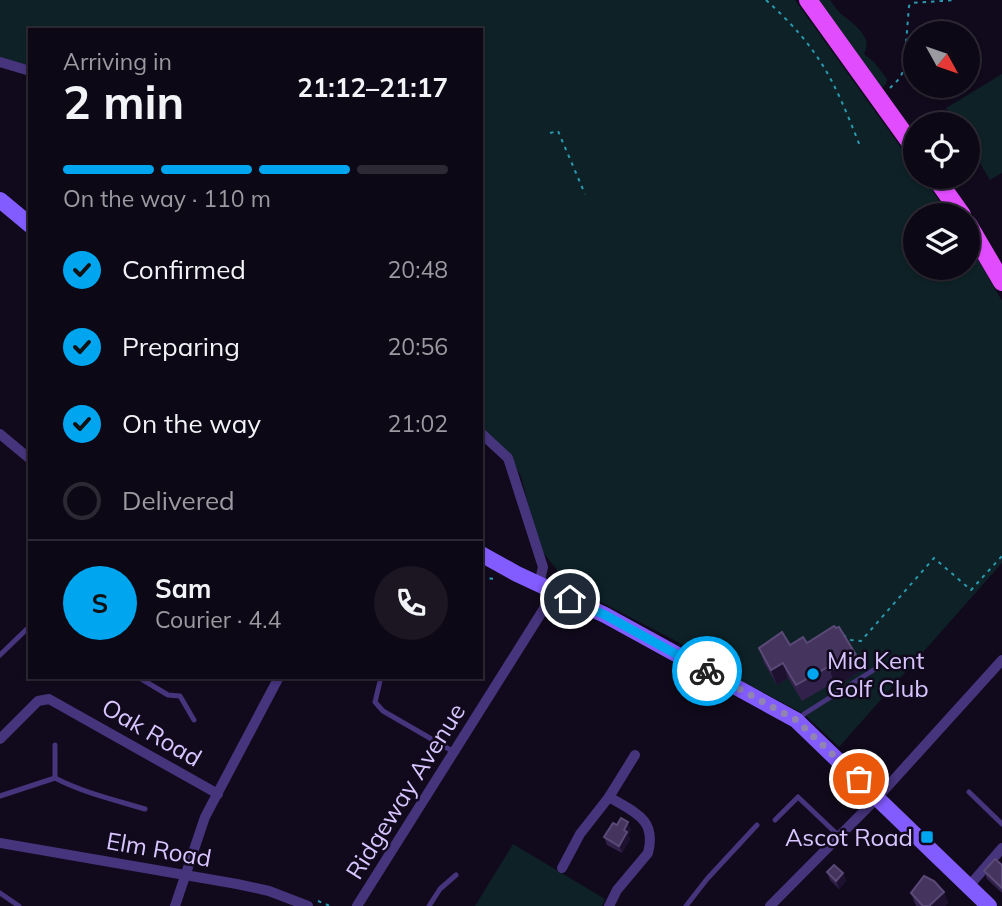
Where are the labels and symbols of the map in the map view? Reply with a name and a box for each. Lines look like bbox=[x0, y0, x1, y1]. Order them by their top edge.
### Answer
north arrow bbox=[903, 21, 980, 98]
pin bbox=[540, 569, 600, 629]
courier bbox=[672, 636, 742, 706]
place label: Mid Kent Golf Club bbox=[827, 645, 929, 703]
marker: Mid Kent Golf Club bbox=[805, 666, 821, 682]
street label: Oak Road bbox=[97, 691, 207, 773]
street label: Ridgeway Avenue bbox=[339, 698, 471, 884]
pin bbox=[829, 749, 889, 809]
place label: Ascot Road bbox=[785, 822, 913, 852]
street label: Elm Road bbox=[104, 825, 214, 873]
marker: Ascot Road bbox=[919, 829, 935, 845]

